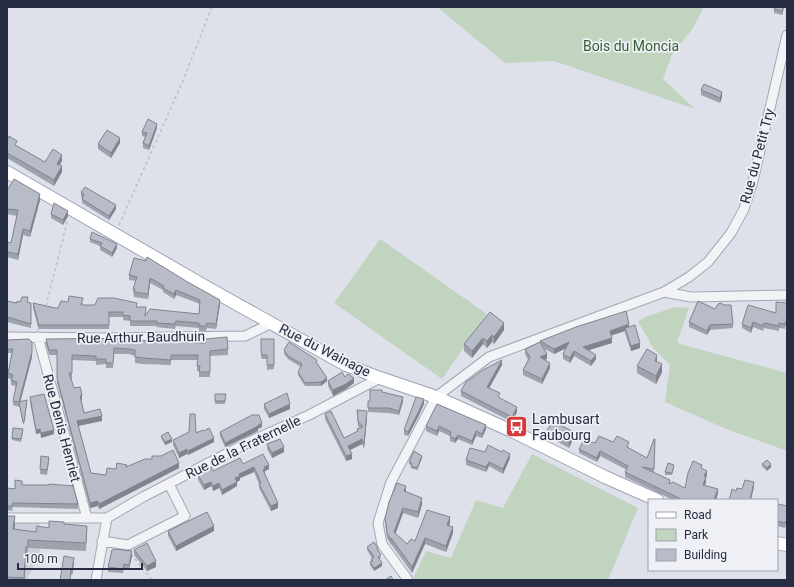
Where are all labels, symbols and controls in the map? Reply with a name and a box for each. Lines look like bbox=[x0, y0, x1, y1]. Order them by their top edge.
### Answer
park label: Bois du Moncia bbox=[583, 38, 679, 54]
street label: Rue du Petit Try bbox=[737, 106, 777, 205]
street label: Rue du Wainage bbox=[277, 320, 373, 380]
street label: Rue Arthur Baudhuin bbox=[77, 328, 205, 346]
street label: Rue Denis Henriet bbox=[40, 372, 84, 484]
place label: Lambusart Faubourg bbox=[532, 411, 600, 443]
street label: Rue de la Fraternelle bbox=[183, 412, 303, 482]
bus stop icon: Lambusart Faubourg bbox=[504, 414, 530, 440]
legend bbox=[648, 499, 778, 571]
text: Road bbox=[684, 508, 712, 522]
text: Park bbox=[684, 528, 709, 542]
scale bar bbox=[18, 545, 142, 571]
text: Building bbox=[684, 548, 727, 562]
text: 100 m bbox=[24, 552, 58, 566]

